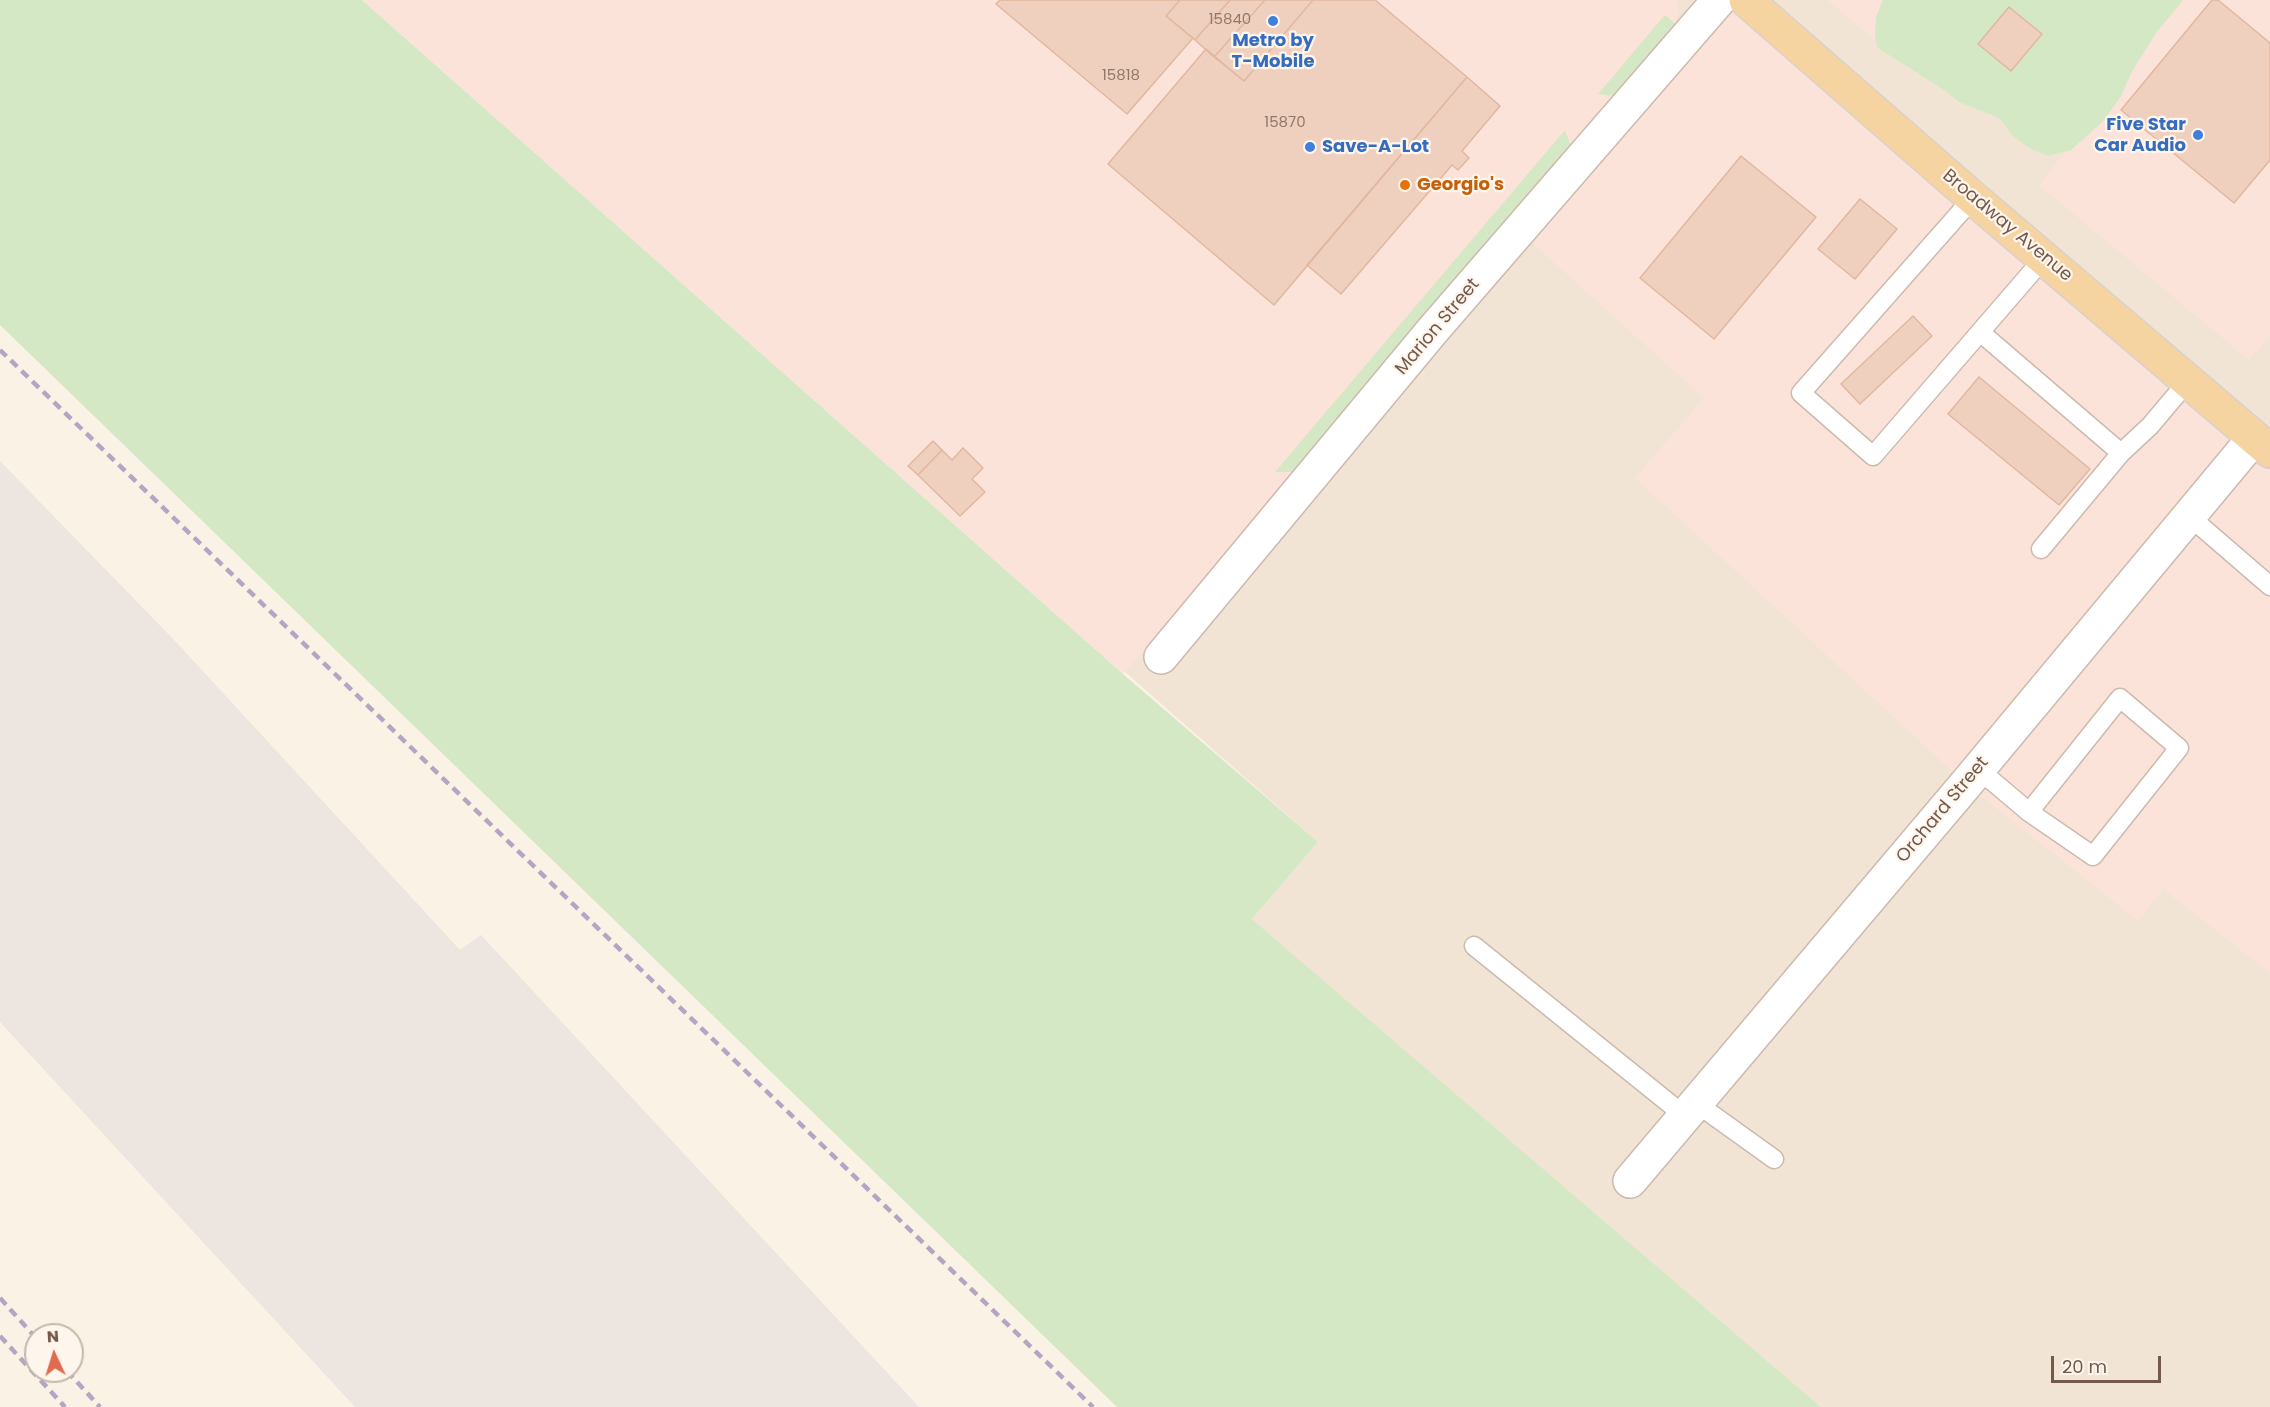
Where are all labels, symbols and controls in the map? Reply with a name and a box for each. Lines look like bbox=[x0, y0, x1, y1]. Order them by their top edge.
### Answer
house number: 15840 bbox=[1209, 11, 1251, 29]
marker: Metro by T-Mobile bbox=[1266, 14, 1280, 28]
place label: Metro by T-Mobile bbox=[1232, 30, 1314, 72]
house number: 15818 bbox=[1102, 67, 1140, 85]
house number: 15870 bbox=[1264, 114, 1306, 132]
place label: Five Star Car Audio bbox=[2094, 114, 2186, 156]
marker: Five Star Car Audio bbox=[2191, 128, 2205, 142]
place label: Save-A-Lot bbox=[1322, 136, 1429, 158]
marker: Save-A-Lot bbox=[1303, 140, 1317, 154]
street label: Broadway Avenue bbox=[1938, 165, 2076, 287]
place label: Georgio's bbox=[1417, 174, 1504, 196]
marker: Georgio's bbox=[1398, 178, 1412, 192]
street label: Marion Street bbox=[1391, 274, 1485, 380]
street label: Orchard Street bbox=[1892, 753, 1994, 867]
north arrow bbox=[24, 1323, 84, 1383]
text: N bbox=[46, 1325, 60, 1348]
scale bar bbox=[2054, 1344, 2164, 1382]
text: 20 m bbox=[2062, 1354, 2107, 1379]

